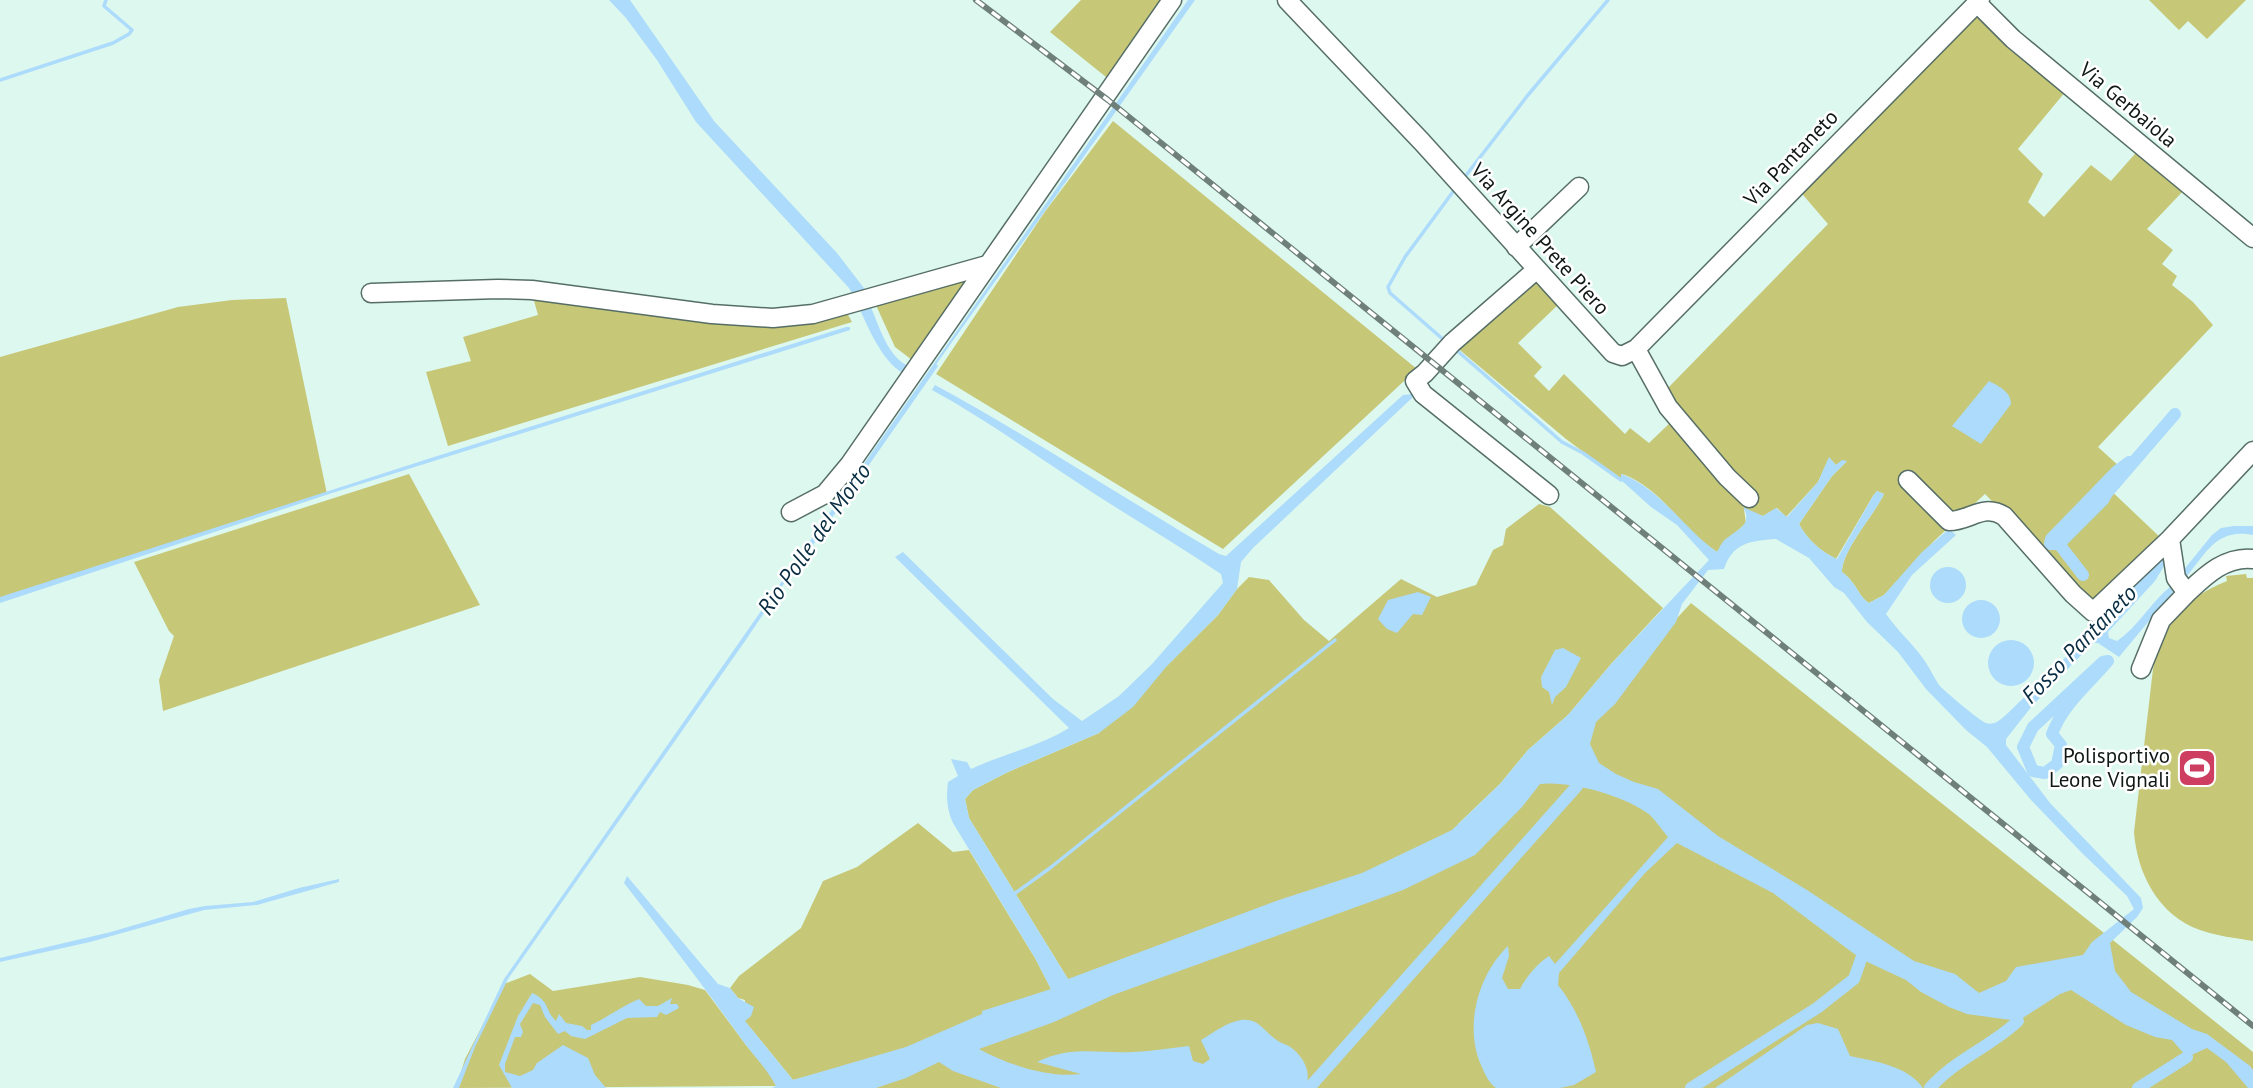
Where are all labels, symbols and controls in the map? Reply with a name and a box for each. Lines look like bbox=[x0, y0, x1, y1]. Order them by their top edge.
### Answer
street label: Via Gerbaiola bbox=[2073, 55, 2183, 153]
street label: Via Pantaneto bbox=[1737, 104, 1844, 212]
street label: Via Argine Prete Piero bbox=[1464, 156, 1616, 320]
water label: Rio Polle del Morto bbox=[750, 457, 877, 620]
water label: Fosso Pantaneto bbox=[2015, 578, 2143, 709]
place label: Polisportivo Leone Vignali bbox=[2049, 742, 2170, 793]
sports icon: Polisportivo Leone Vignali bbox=[2176, 747, 2218, 789]

